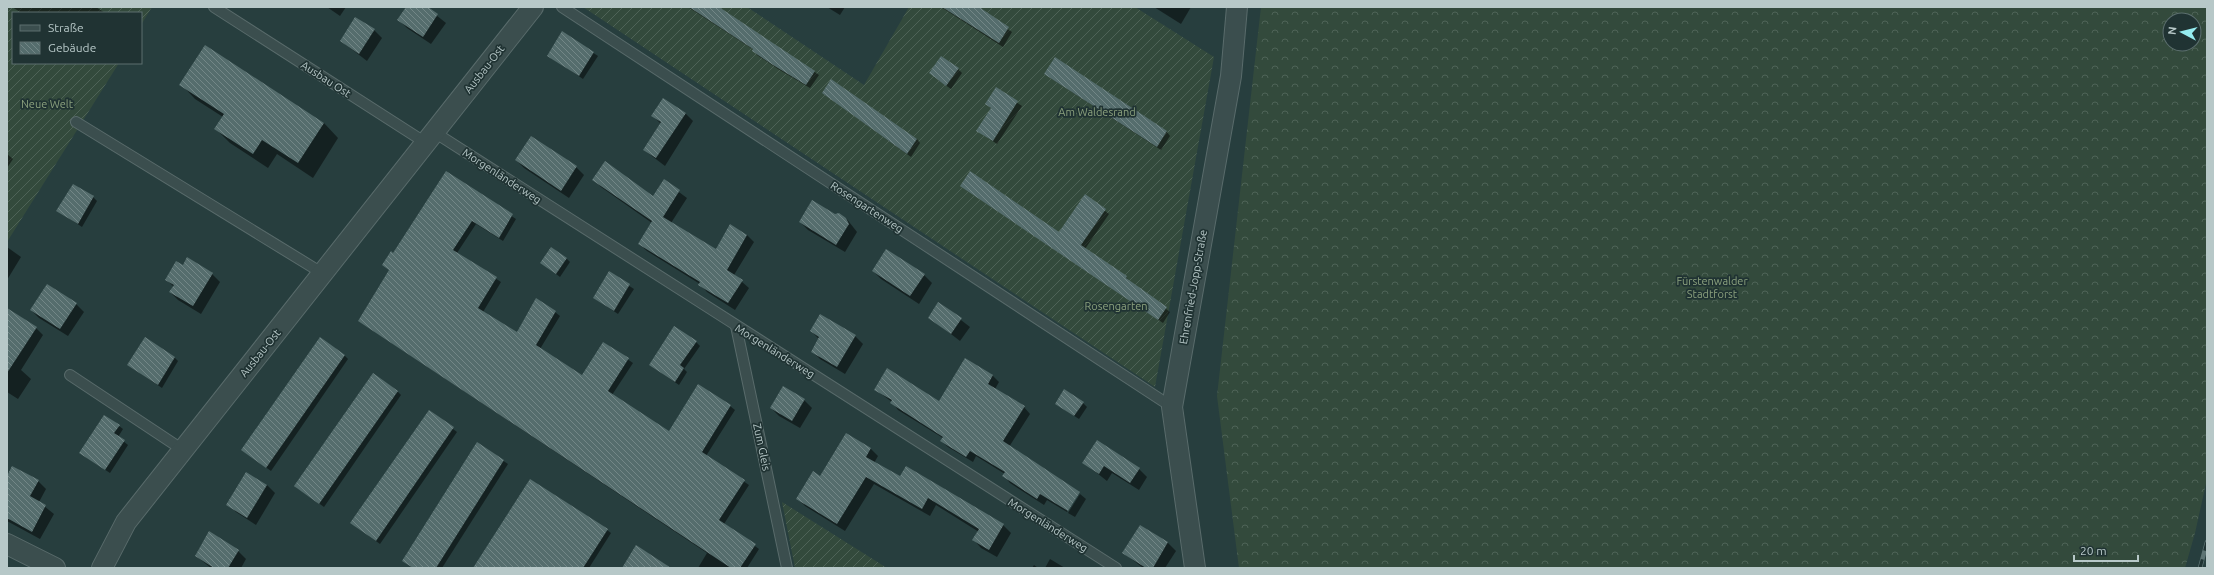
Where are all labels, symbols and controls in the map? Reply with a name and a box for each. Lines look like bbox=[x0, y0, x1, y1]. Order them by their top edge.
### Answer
legend bbox=[12, 12, 142, 64]
north arrow bbox=[2162, 12, 2202, 52]
text: Straße bbox=[48, 21, 84, 34]
text: N bbox=[2166, 26, 2179, 36]
text: Gebäude bbox=[48, 41, 96, 54]
street label: Ausbau-Ost bbox=[462, 42, 507, 95]
street label: Ausbau Ost bbox=[299, 59, 354, 100]
park label: Neue Welt bbox=[21, 98, 74, 110]
park label: Am Waldesrand bbox=[1058, 106, 1136, 118]
street label: Morgenländerweg bbox=[460, 146, 544, 206]
street label: Rosengartenweg bbox=[828, 179, 906, 235]
street label: Ehrenfried-Jopp-Straße bbox=[1177, 229, 1209, 345]
park label: Fürstenwalder Stadtforst bbox=[1676, 275, 1748, 300]
park label: Rosengarten bbox=[1084, 300, 1148, 312]
street label: Morgenländerweg bbox=[733, 322, 817, 380]
street label: Ausbau-Ost bbox=[237, 326, 283, 379]
street label: Zum Gleis bbox=[751, 422, 773, 472]
street label: Morgenländerweg bbox=[1006, 496, 1090, 554]
scale bar bbox=[2074, 537, 2138, 563]
text: 20 m bbox=[2080, 544, 2107, 557]

